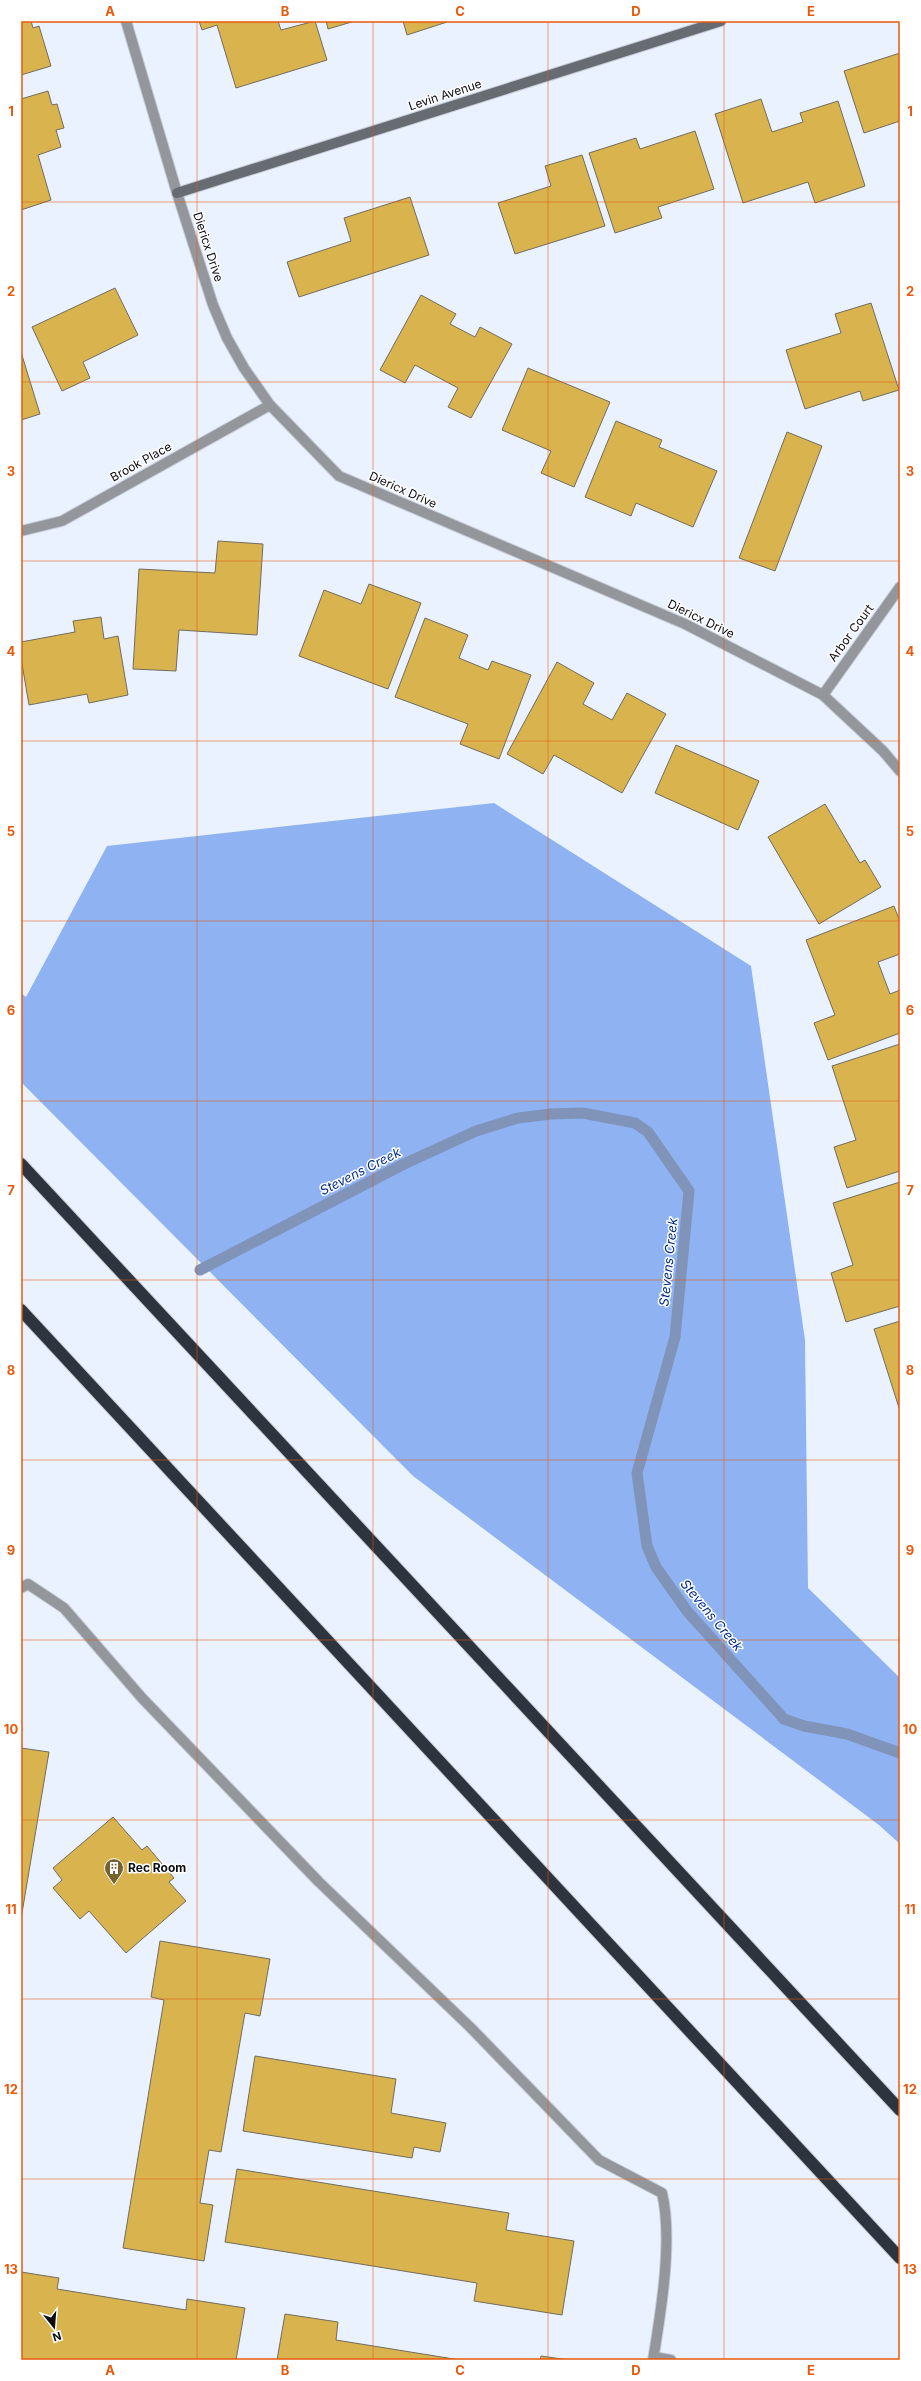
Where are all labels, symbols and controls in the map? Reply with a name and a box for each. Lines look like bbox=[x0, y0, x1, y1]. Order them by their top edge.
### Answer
text: A bbox=[105, 3, 115, 19]
text: B bbox=[281, 3, 290, 19]
text: C bbox=[455, 3, 465, 19]
text: D bbox=[631, 3, 641, 19]
text: E bbox=[807, 3, 815, 19]
street label: Levin Avenue bbox=[406, 76, 483, 113]
text: 1 bbox=[8, 103, 14, 119]
text: 1 bbox=[907, 103, 913, 119]
street label: Diericx Drive bbox=[190, 210, 227, 284]
text: 2 bbox=[7, 283, 15, 299]
text: 2 bbox=[906, 283, 914, 299]
street label: Brook Place bbox=[108, 439, 174, 485]
text: 3 bbox=[7, 463, 15, 479]
text: 3 bbox=[906, 463, 914, 479]
street label: Diericx Drive bbox=[367, 468, 439, 511]
street label: Diericx Drive bbox=[665, 596, 737, 641]
street label: Arbor Court bbox=[825, 601, 876, 664]
text: 4 bbox=[7, 643, 16, 659]
text: 4 bbox=[906, 643, 915, 659]
text: 5 bbox=[7, 823, 15, 839]
text: 5 bbox=[906, 823, 914, 839]
text: 6 bbox=[7, 1002, 15, 1018]
text: 6 bbox=[906, 1002, 914, 1018]
water label: Stevens Creek bbox=[317, 1143, 404, 1198]
text: 7 bbox=[7, 1182, 15, 1198]
text: 7 bbox=[906, 1182, 914, 1198]
water label: Stevens Creek bbox=[655, 1216, 681, 1307]
text: 8 bbox=[7, 1362, 15, 1378]
text: 8 bbox=[906, 1362, 914, 1378]
text: 9 bbox=[7, 1542, 15, 1558]
text: 9 bbox=[906, 1542, 914, 1558]
water label: Stevens Creek bbox=[677, 1576, 747, 1655]
text: 10 bbox=[4, 1721, 18, 1737]
text: 10 bbox=[903, 1721, 917, 1737]
building icon: Rec Room bbox=[103, 1857, 125, 1885]
place label: Rec Room bbox=[128, 1860, 186, 1875]
text: 11 bbox=[5, 1901, 17, 1917]
text: 11 bbox=[904, 1901, 916, 1917]
text: 12 bbox=[4, 2081, 18, 2097]
text: 12 bbox=[903, 2081, 917, 2097]
text: 13 bbox=[4, 2261, 18, 2277]
text: 13 bbox=[903, 2261, 917, 2277]
north arrow bbox=[34, 2307, 74, 2347]
text: N bbox=[51, 2329, 63, 2344]
text: A bbox=[105, 2362, 115, 2378]
text: B bbox=[281, 2362, 290, 2378]
text: C bbox=[455, 2362, 465, 2378]
text: D bbox=[631, 2362, 641, 2378]
text: E bbox=[807, 2362, 815, 2378]

